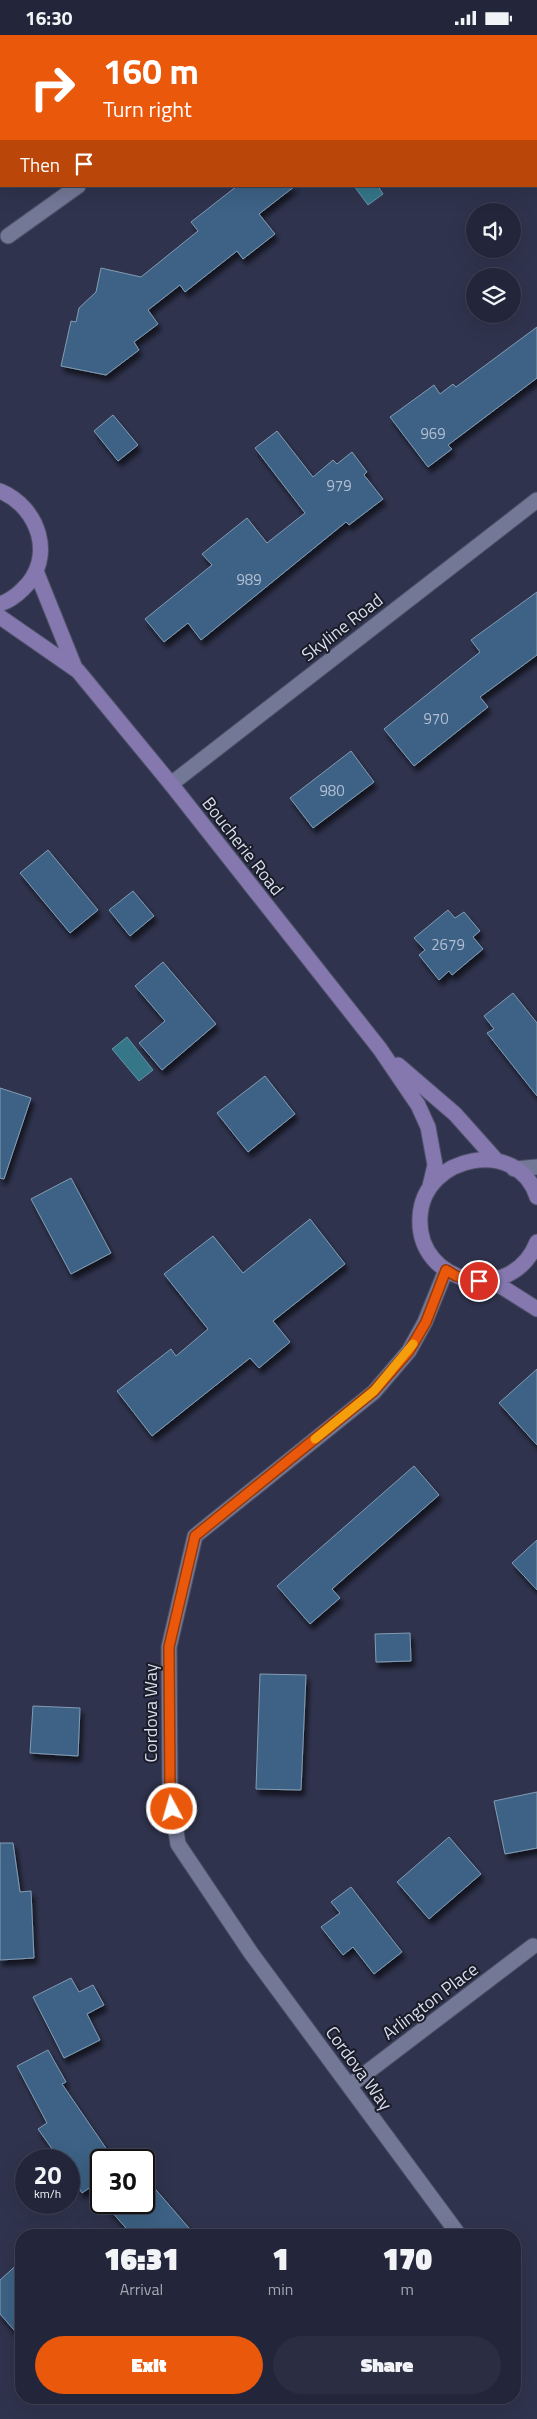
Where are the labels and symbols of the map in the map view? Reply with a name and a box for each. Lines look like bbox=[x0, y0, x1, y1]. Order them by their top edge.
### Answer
house number: 969 bbox=[420, 422, 446, 445]
house number: 979 bbox=[326, 474, 352, 497]
house number: 989 bbox=[236, 568, 262, 591]
street label: Skyline Road bbox=[296, 587, 388, 667]
house number: 970 bbox=[423, 707, 449, 730]
house number: 980 bbox=[319, 779, 345, 802]
street label: Boucherie Road bbox=[196, 791, 290, 901]
house number: 2679 bbox=[431, 933, 465, 956]
pin bbox=[458, 1260, 500, 1302]
street label: Cordova Way bbox=[137, 1663, 164, 1762]
position arrow bbox=[145, 1782, 197, 1834]
street label: Arlington Place bbox=[376, 1956, 484, 2046]
street label: Cordova Way bbox=[319, 2020, 399, 2116]
speed limit sign: 30 bbox=[90, 2149, 155, 2214]

